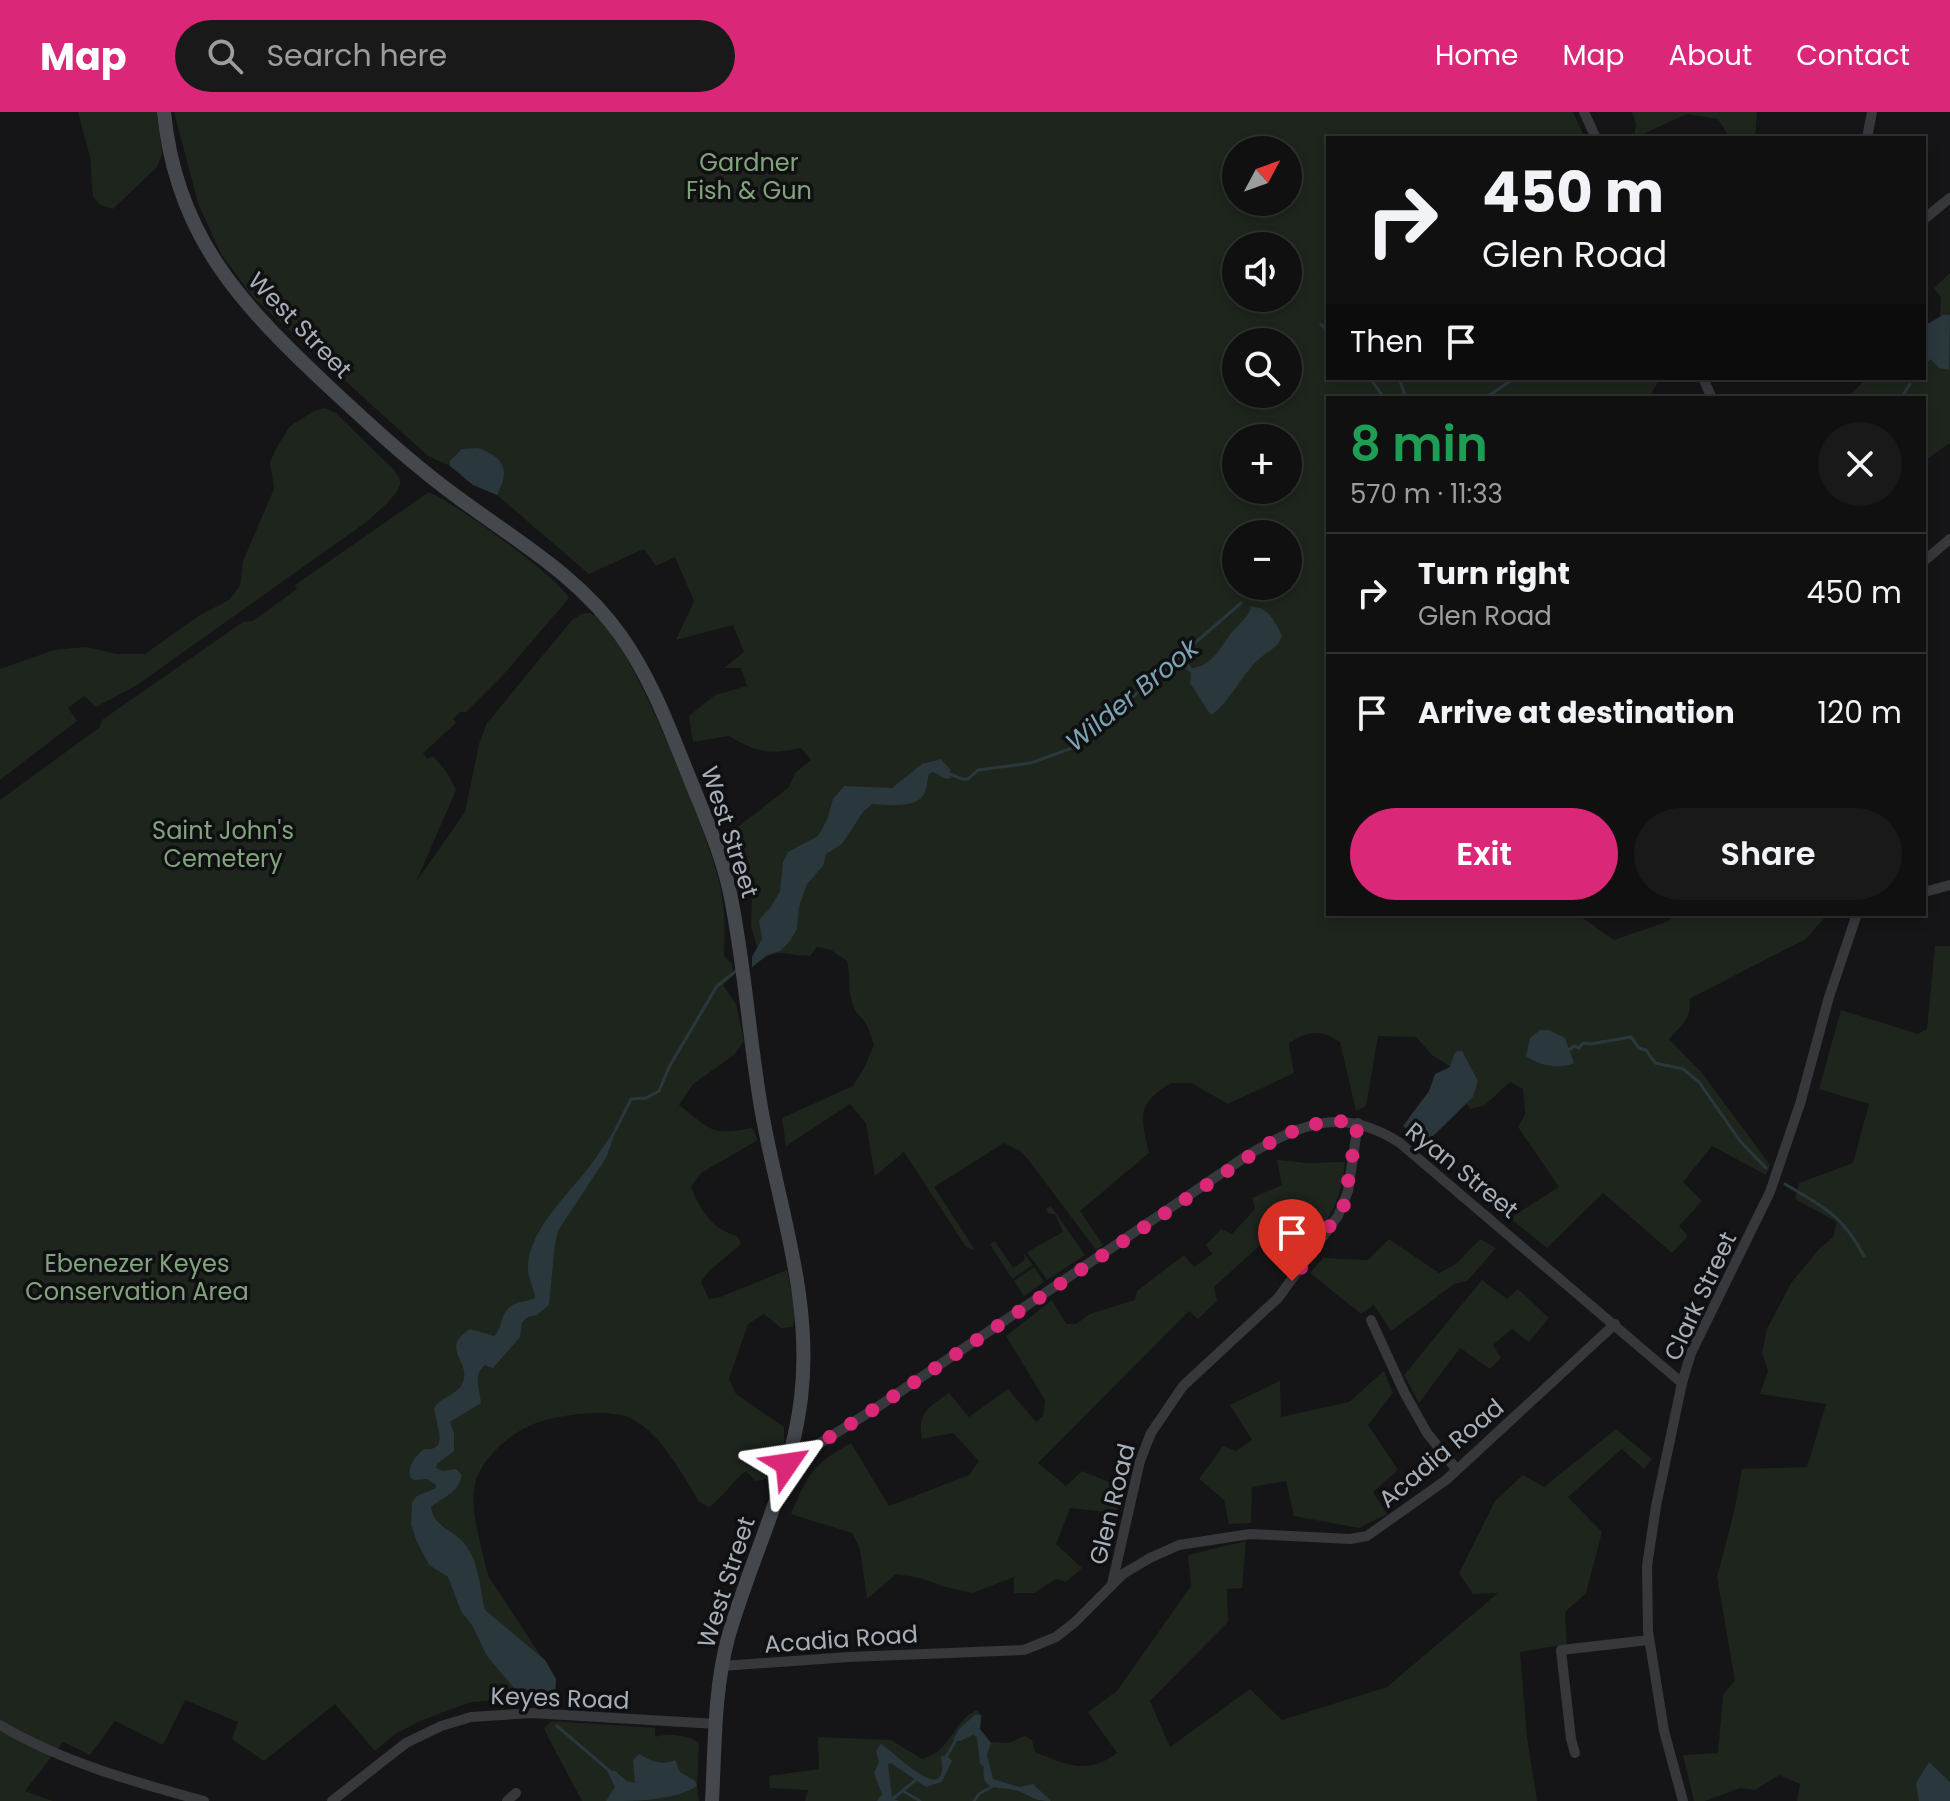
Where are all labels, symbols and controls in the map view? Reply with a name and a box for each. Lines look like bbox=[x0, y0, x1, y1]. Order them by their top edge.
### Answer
search box bbox=[175, 20, 735, 92]
text: Map bbox=[40, 30, 127, 83]
icon: search bbox=[203, 34, 247, 78]
text: Search here bbox=[267, 34, 447, 77]
text: Home bbox=[1435, 36, 1518, 75]
text: Map bbox=[1562, 36, 1624, 75]
text: About bbox=[1668, 36, 1752, 75]
text: Contact bbox=[1796, 36, 1910, 75]
north arrow bbox=[1222, 136, 1302, 216]
map controls bbox=[1222, 136, 1302, 600]
park label: Gardner Fish & Gun bbox=[686, 146, 812, 207]
text: 450 m bbox=[1482, 153, 1664, 232]
icon: right bbox=[1350, 168, 1454, 272]
text: Glen Road bbox=[1482, 229, 1667, 280]
button: sound bbox=[1222, 232, 1302, 312]
street label: West Street bbox=[241, 265, 359, 385]
text: Then bbox=[1350, 320, 1423, 363]
icon: arrive bbox=[1439, 320, 1483, 364]
button: search bbox=[1222, 328, 1302, 408]
text: 8 min bbox=[1350, 411, 1488, 478]
button: close bbox=[1818, 422, 1902, 506]
button: + bbox=[1222, 424, 1302, 504]
text: 570 m · 11:33 bbox=[1350, 476, 1503, 512]
button: − bbox=[1222, 520, 1302, 600]
text: Turn right bbox=[1418, 552, 1570, 595]
icon: right bbox=[1350, 571, 1394, 615]
text: 450 m bbox=[1807, 571, 1902, 614]
text: Glen Road bbox=[1418, 598, 1552, 634]
water label: Wilder Brook bbox=[1058, 629, 1207, 760]
icon: arrive bbox=[1350, 691, 1394, 735]
text: Arrive at destination bbox=[1418, 691, 1735, 734]
text: 120 m bbox=[1817, 691, 1902, 734]
street label: West Street bbox=[693, 762, 767, 902]
button: Exit bbox=[1350, 808, 1618, 900]
button: Share bbox=[1634, 808, 1902, 900]
park label: Saint John's Cemetery bbox=[152, 814, 294, 875]
street label: Ryan Street bbox=[1399, 1114, 1525, 1226]
pin bbox=[1258, 1199, 1326, 1281]
icon: arrive bbox=[1270, 1211, 1314, 1255]
street label: Clark Street bbox=[1656, 1226, 1744, 1366]
park label: Ebenezer Keyes Conservation Area bbox=[25, 1247, 249, 1308]
street label: Acadia Road bbox=[1371, 1391, 1511, 1515]
position arrow bbox=[745, 1422, 829, 1506]
street label: Glen Road bbox=[1081, 1440, 1143, 1568]
street label: West Street bbox=[689, 1512, 763, 1652]
street label: Acadia Road bbox=[763, 1617, 919, 1661]
street label: Keyes Road bbox=[490, 1679, 630, 1717]

